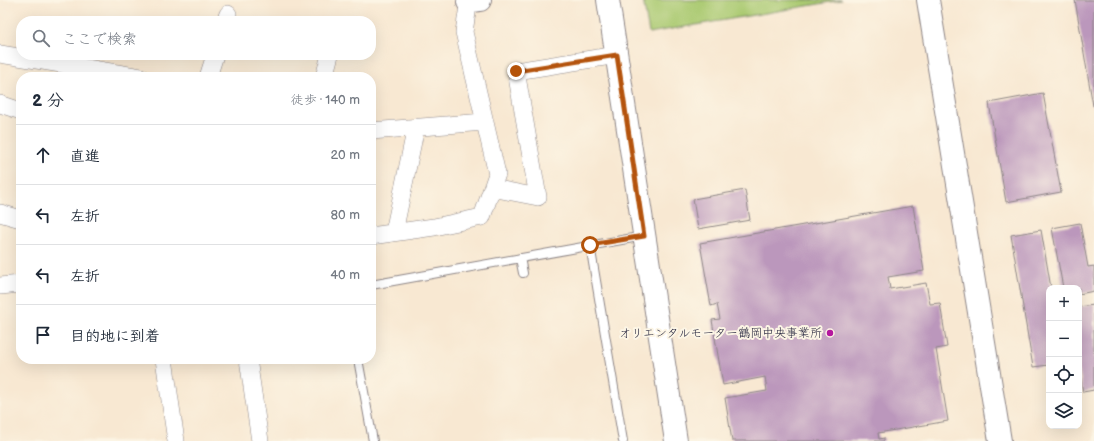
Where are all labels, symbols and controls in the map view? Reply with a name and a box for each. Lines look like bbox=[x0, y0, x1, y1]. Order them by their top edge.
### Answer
search box bbox=[16, 16, 376, 60]
icon: search bbox=[30, 27, 52, 49]
text: ここで検索 bbox=[62, 30, 137, 49]
route end bbox=[507, 62, 525, 80]
text: 2 分 bbox=[32, 91, 64, 111]
text: 徒歩 · 140 m bbox=[291, 92, 360, 108]
icon: ahead bbox=[32, 144, 54, 166]
text: 直進 bbox=[70, 147, 100, 166]
text: 20 m bbox=[330, 147, 360, 163]
icon: left bbox=[32, 204, 54, 226]
text: 左折 bbox=[70, 207, 100, 226]
text: 80 m bbox=[331, 207, 360, 223]
route start bbox=[581, 236, 599, 254]
icon: left bbox=[32, 264, 54, 286]
text: 左折 bbox=[70, 267, 100, 286]
text: 40 m bbox=[330, 267, 360, 283]
map controls bbox=[1046, 285, 1082, 429]
button: + bbox=[1046, 285, 1082, 321]
button: − bbox=[1046, 321, 1082, 357]
icon: arrive bbox=[32, 324, 54, 346]
place label: オリエンタルモーター鶴岡中央事業所 bbox=[619, 326, 822, 341]
text: 目的地に到着 bbox=[70, 327, 160, 346]
marker: オリエンタルモーター鶴岡中央事業所 bbox=[825, 328, 835, 338]
button: locate bbox=[1046, 357, 1082, 393]
button: layers bbox=[1046, 393, 1082, 429]

